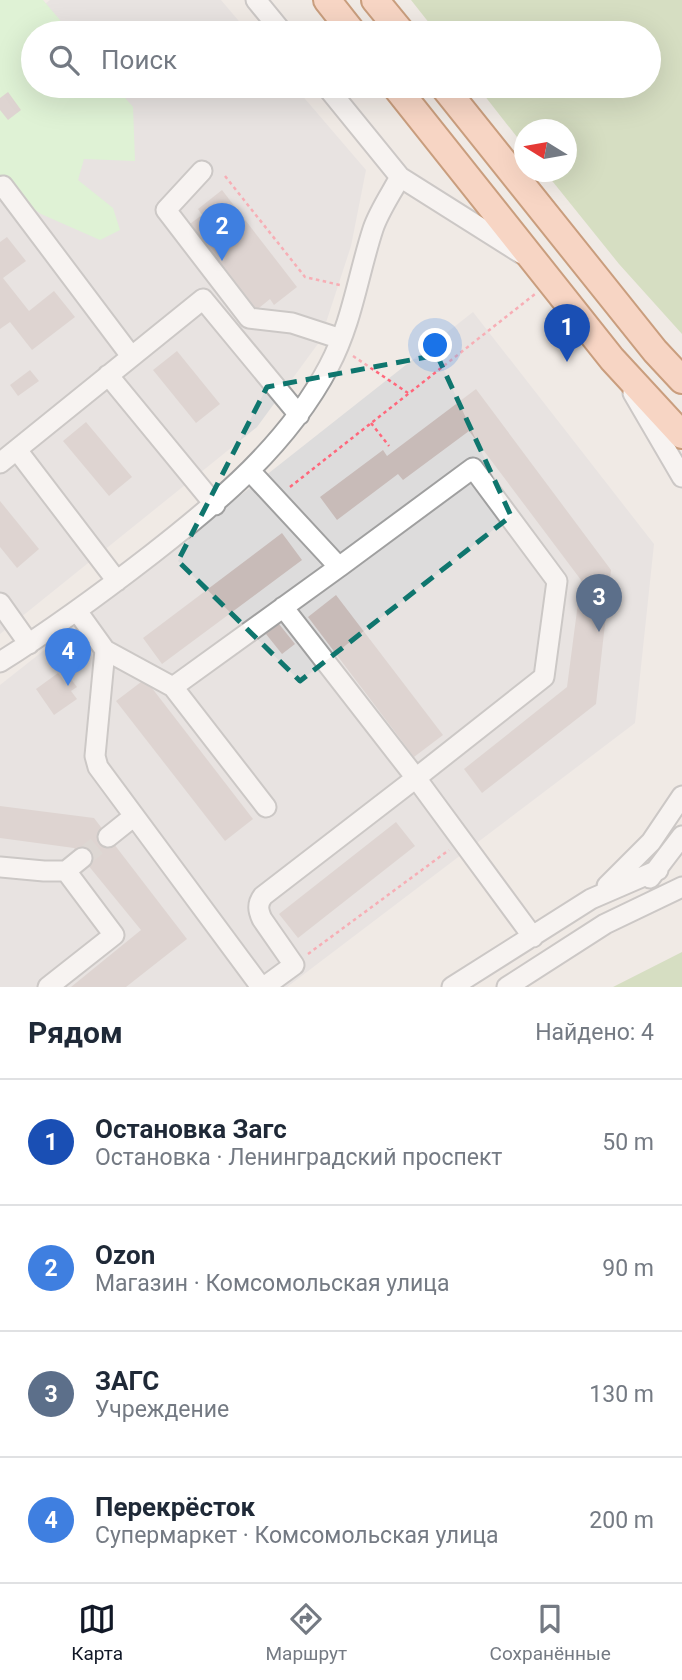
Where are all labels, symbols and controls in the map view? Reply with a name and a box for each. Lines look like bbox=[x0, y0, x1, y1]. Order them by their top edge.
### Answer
search box bbox=[21, 21, 661, 98]
icon: search bbox=[45, 41, 83, 79]
text: Поиск bbox=[101, 45, 177, 75]
north arrow bbox=[514, 119, 577, 182]
pin: 2 bbox=[199, 203, 245, 261]
pin: 1 bbox=[544, 304, 590, 362]
your location bbox=[418, 328, 452, 362]
pin: 3 bbox=[576, 574, 622, 632]
pin: 4 bbox=[45, 628, 91, 686]
text: Рядом bbox=[28, 1015, 123, 1050]
text: Найдено: 4 bbox=[535, 1019, 654, 1046]
text: Остановка Загс bbox=[95, 1114, 287, 1144]
text: 1 bbox=[44, 1129, 58, 1156]
text: 50 m bbox=[602, 1129, 654, 1156]
text: Остановка · Ленинградский проспект bbox=[95, 1144, 502, 1171]
text: Ozon bbox=[95, 1240, 155, 1270]
text: 2 bbox=[44, 1255, 58, 1282]
text: 90 m bbox=[602, 1255, 654, 1282]
text: Магазин · Комсомольская улица bbox=[95, 1270, 449, 1297]
text: ЗАГС bbox=[95, 1366, 159, 1396]
text: 3 bbox=[44, 1381, 58, 1408]
text: 130 m bbox=[589, 1381, 654, 1408]
text: Учреждение bbox=[95, 1396, 229, 1423]
text: Перекрёсток bbox=[95, 1492, 255, 1522]
text: 4 bbox=[44, 1507, 58, 1534]
text: 200 m bbox=[589, 1507, 654, 1534]
text: Супермаркет · Комсомольская улица bbox=[95, 1522, 499, 1549]
tab: Карта bbox=[71, 1600, 123, 1665]
tab: Маршрут bbox=[265, 1600, 347, 1665]
tab: Сохранённые bbox=[490, 1600, 611, 1665]

